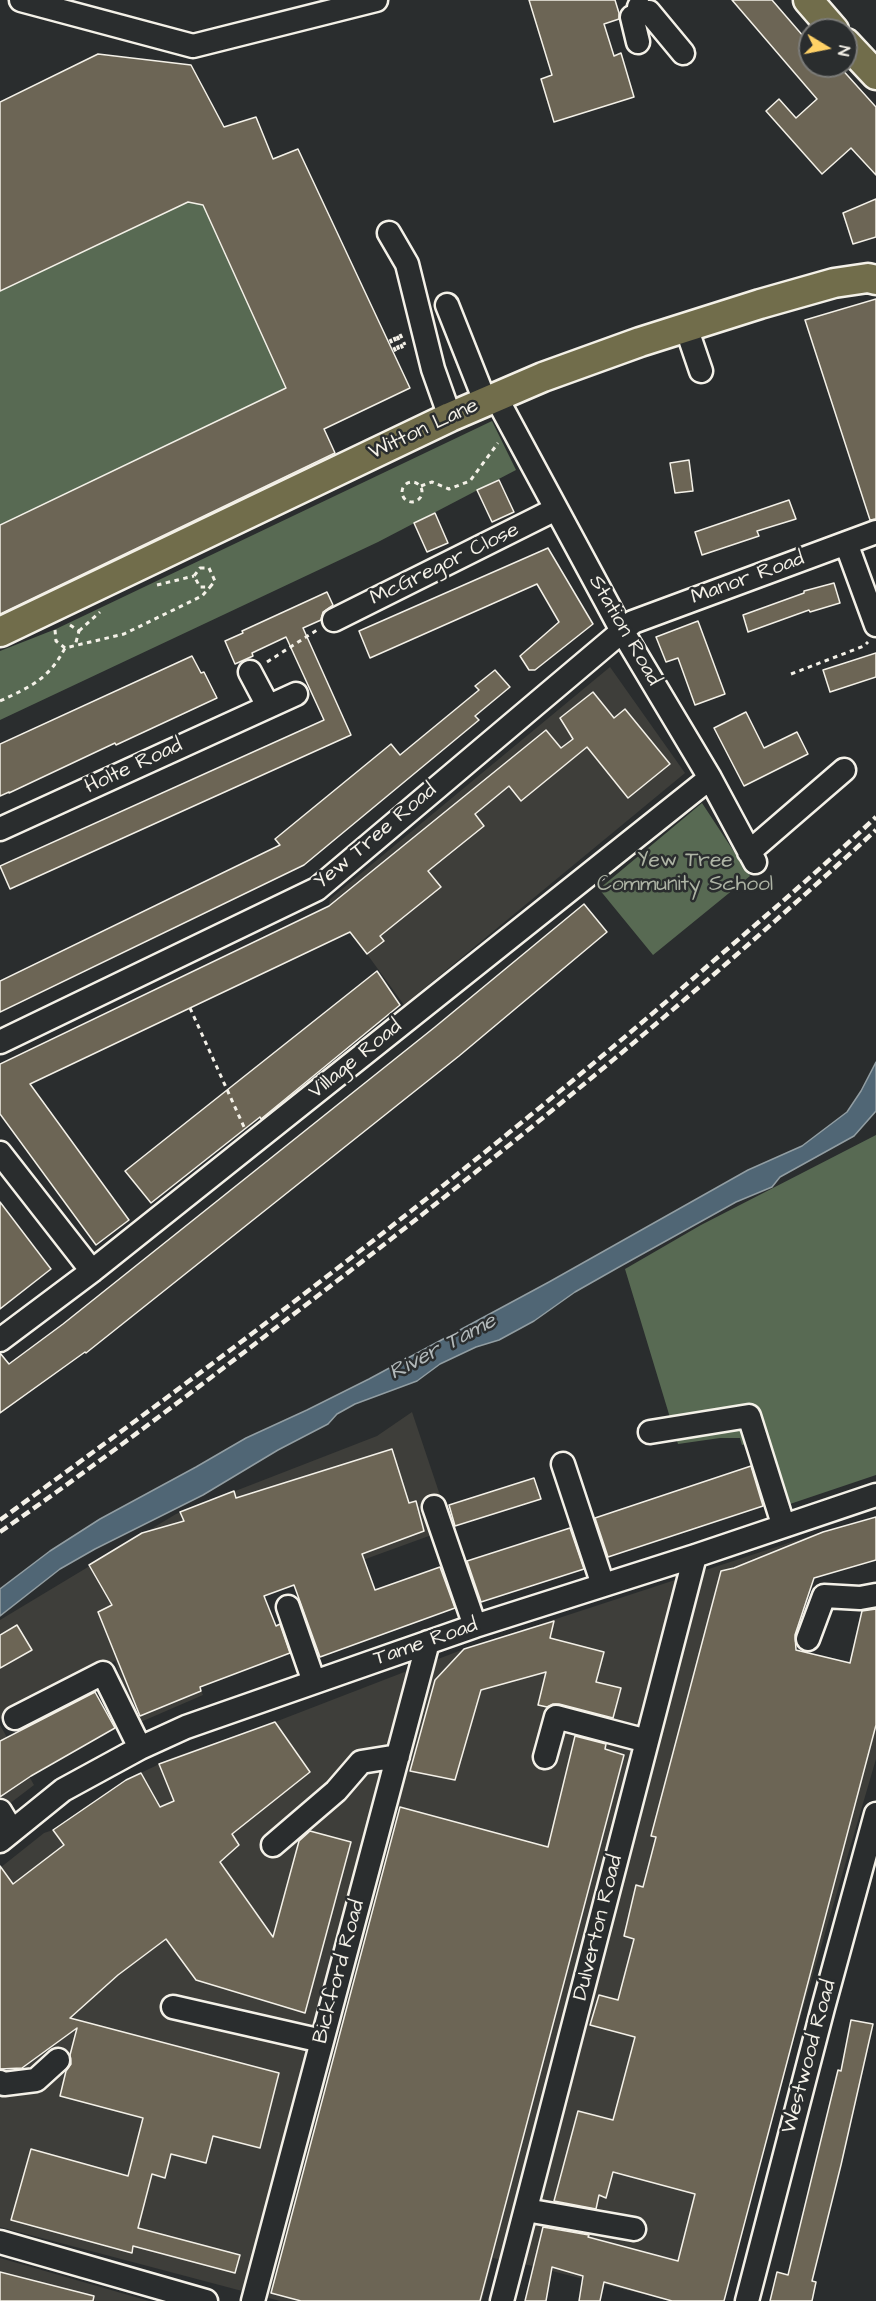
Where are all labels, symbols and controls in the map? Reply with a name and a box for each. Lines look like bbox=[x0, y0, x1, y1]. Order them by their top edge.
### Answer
north arrow bbox=[798, 18, 858, 78]
text: N bbox=[832, 44, 855, 58]
street label: Witton Lane bbox=[365, 394, 483, 466]
street label: McGregor Close bbox=[366, 518, 524, 612]
street label: Manor Road bbox=[688, 547, 808, 611]
street label: Station Road bbox=[582, 571, 666, 691]
street label: Holte Road bbox=[81, 734, 187, 800]
street label: Yew Tree Road bbox=[310, 778, 442, 896]
park label: Yew Tree Community School bbox=[597, 849, 773, 899]
street label: Village Road bbox=[304, 1015, 408, 1105]
water label: River Tame bbox=[385, 1309, 501, 1387]
street label: Tame Road bbox=[371, 1613, 481, 1673]
street label: Dulverton Road bbox=[569, 1853, 629, 2003]
street label: Bickford Road bbox=[309, 1897, 371, 2047]
street label: Westwood Road bbox=[777, 1977, 843, 2137]

